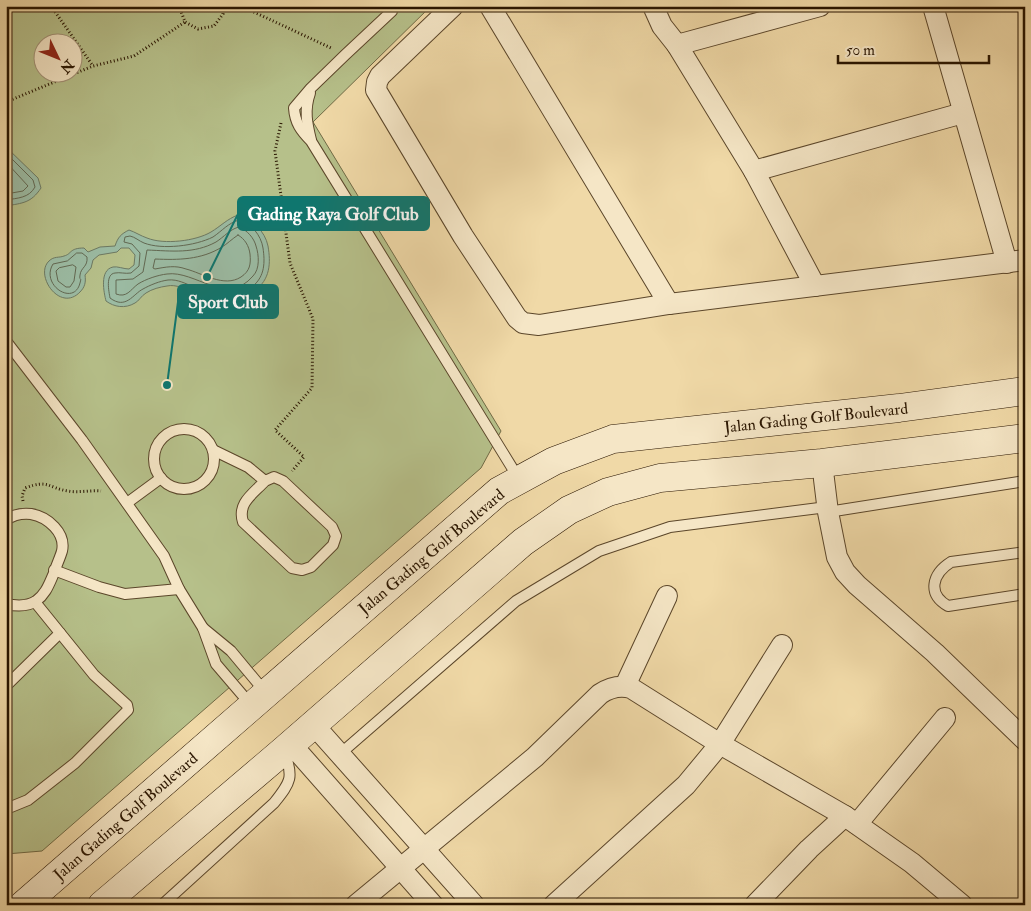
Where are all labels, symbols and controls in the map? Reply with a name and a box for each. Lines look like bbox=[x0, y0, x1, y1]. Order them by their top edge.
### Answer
north arrow bbox=[32, 32, 82, 82]
scale bar bbox=[838, 32, 990, 64]
text: 50 m bbox=[846, 41, 875, 60]
text: N bbox=[56, 55, 78, 77]
callout: Gading Raya Golf Club bbox=[238, 197, 429, 230]
text: Gading Raya Golf Club bbox=[247, 203, 419, 226]
callout: Sport Club bbox=[178, 285, 278, 318]
text: Sport Club bbox=[188, 291, 268, 314]
street label: Jalan Gading Golf Boulevard bbox=[722, 398, 909, 439]
street label: Jalan Gading Golf Boulevard bbox=[354, 485, 510, 620]
street label: Jalan Gading Golf Boulevard bbox=[49, 749, 203, 886]

